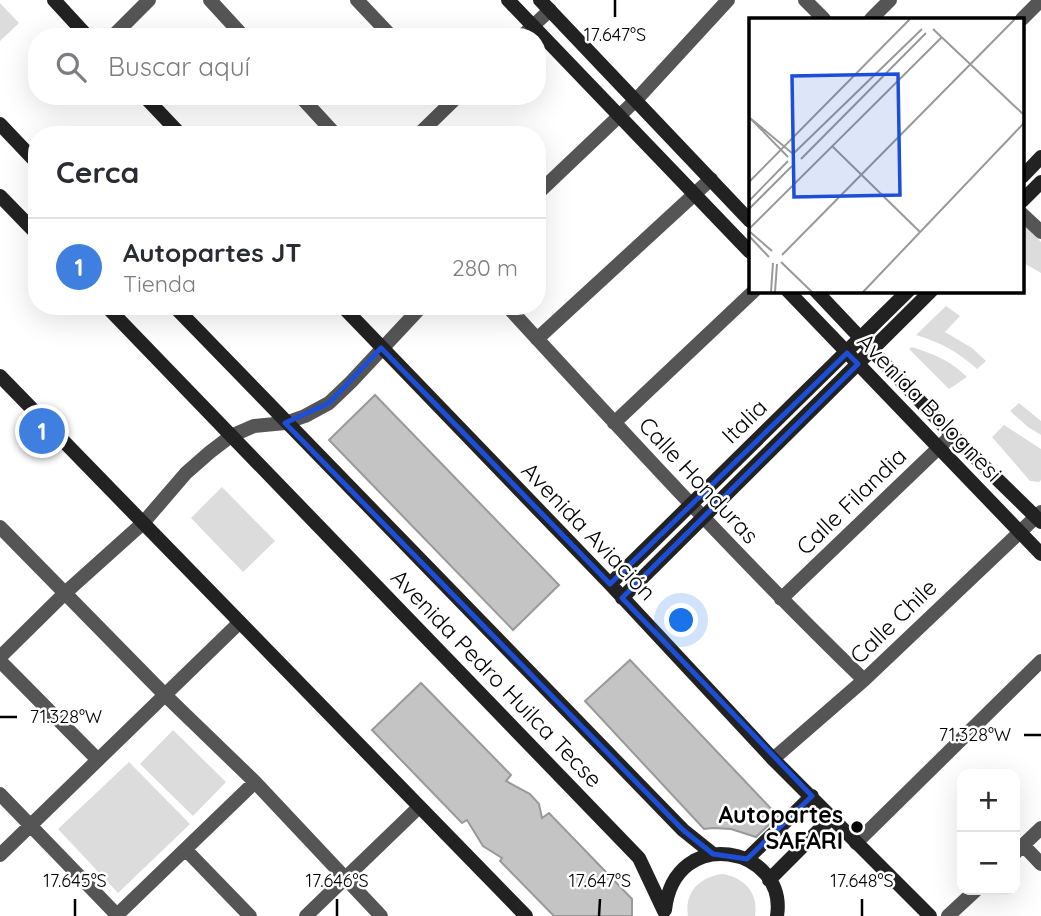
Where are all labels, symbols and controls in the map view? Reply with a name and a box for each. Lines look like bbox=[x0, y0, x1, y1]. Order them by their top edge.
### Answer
inset map bbox=[749, 18, 1024, 292]
text: 17.647°S bbox=[584, 23, 646, 46]
search box bbox=[28, 28, 546, 105]
icon: search bbox=[52, 48, 90, 86]
text: Buscar aquí bbox=[108, 50, 250, 83]
text: Cerca bbox=[56, 153, 139, 191]
text: Autopartes JT bbox=[123, 236, 302, 269]
text: 1 bbox=[75, 253, 83, 282]
text: 280 m bbox=[452, 253, 518, 282]
text: Tienda bbox=[123, 269, 196, 298]
street label: Avenida Bolognesi bbox=[852, 326, 1008, 488]
street label: Italia bbox=[715, 393, 773, 449]
pin: 1 bbox=[19, 405, 65, 457]
street label: Calle Honduras bbox=[633, 410, 765, 550]
street label: Calle Filandia bbox=[790, 441, 912, 561]
street label: Avenida Aviación bbox=[516, 456, 662, 606]
street label: Avenida Pedro Huilca Tecse bbox=[385, 563, 609, 793]
street label: Calle Chile bbox=[843, 572, 943, 670]
your location bbox=[664, 603, 698, 637]
text: 71.328°W bbox=[30, 705, 102, 728]
text: 71.328°W bbox=[939, 723, 1011, 746]
map controls bbox=[957, 769, 1020, 895]
button: + bbox=[957, 769, 1020, 832]
place label: Autopartes SAFARI bbox=[719, 800, 843, 855]
marker: Autopartes SAFARI bbox=[849, 819, 865, 835]
button: − bbox=[957, 832, 1020, 895]
text: 17.645°S bbox=[43, 869, 107, 892]
text: 17.646°S bbox=[305, 869, 369, 892]
text: 17.647°S bbox=[569, 869, 631, 892]
text: 17.648°S bbox=[830, 869, 894, 892]

